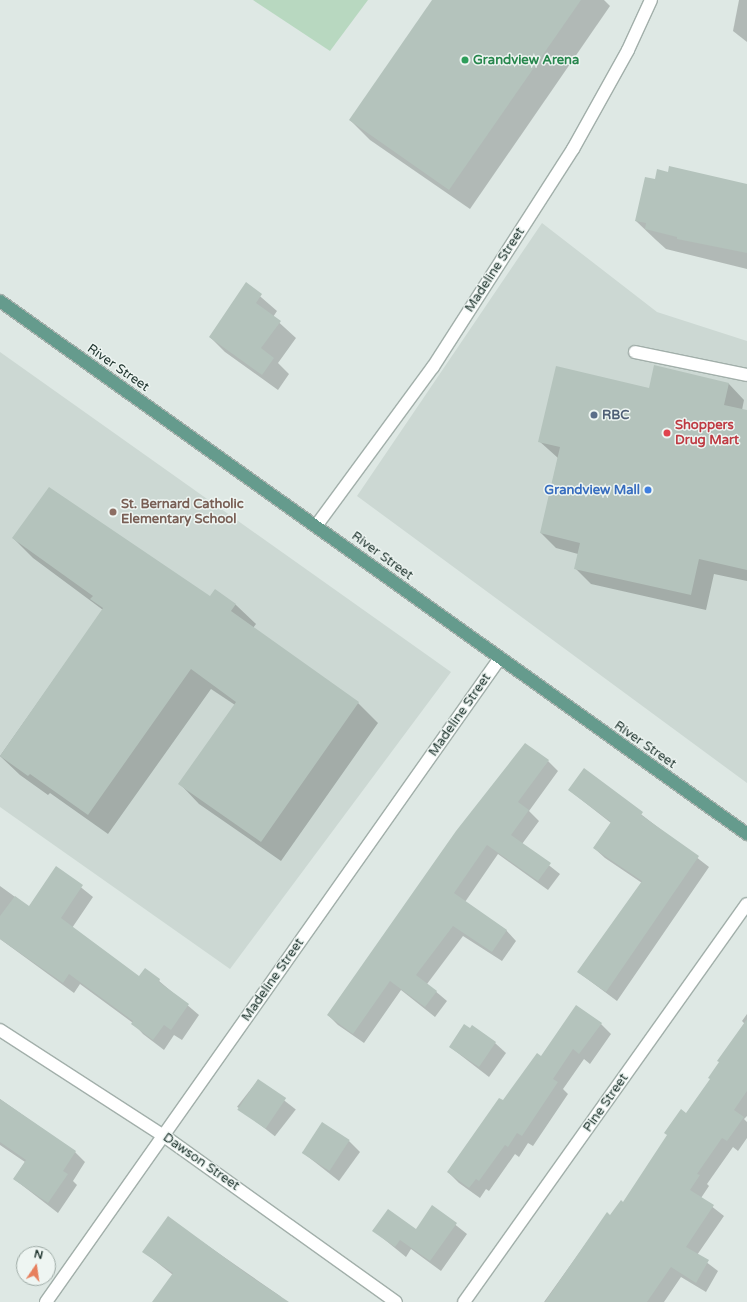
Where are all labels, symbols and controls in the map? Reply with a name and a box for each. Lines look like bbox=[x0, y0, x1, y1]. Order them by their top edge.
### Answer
place label: Grandview Arena bbox=[473, 52, 579, 68]
marker: Grandview Arena bbox=[460, 55, 470, 65]
street label: Madeline Street bbox=[462, 225, 528, 315]
street label: River Street bbox=[84, 341, 152, 395]
place label: RBC bbox=[602, 407, 629, 423]
marker: RBC bbox=[589, 410, 599, 420]
place label: Shoppers Drug Mart bbox=[675, 418, 739, 449]
marker: Shoppers Drug Mart bbox=[662, 428, 672, 438]
place label: Grandview Mall bbox=[544, 482, 640, 498]
marker: Grandview Mall bbox=[643, 485, 653, 495]
place label: St. Bernard Catholic Elementary School bbox=[121, 497, 244, 528]
marker: St. Bernard Catholic Elementary School bbox=[108, 507, 118, 517]
street label: River Street bbox=[348, 528, 416, 584]
street label: Madeline Street bbox=[426, 671, 494, 759]
street label: River Street bbox=[611, 718, 679, 772]
street label: Madeline Street bbox=[239, 936, 307, 1024]
street label: Pine Street bbox=[580, 1071, 632, 1135]
street label: Dawson Street bbox=[160, 1130, 242, 1194]
north arrow bbox=[16, 1246, 56, 1286]
text: N bbox=[33, 1247, 44, 1262]

